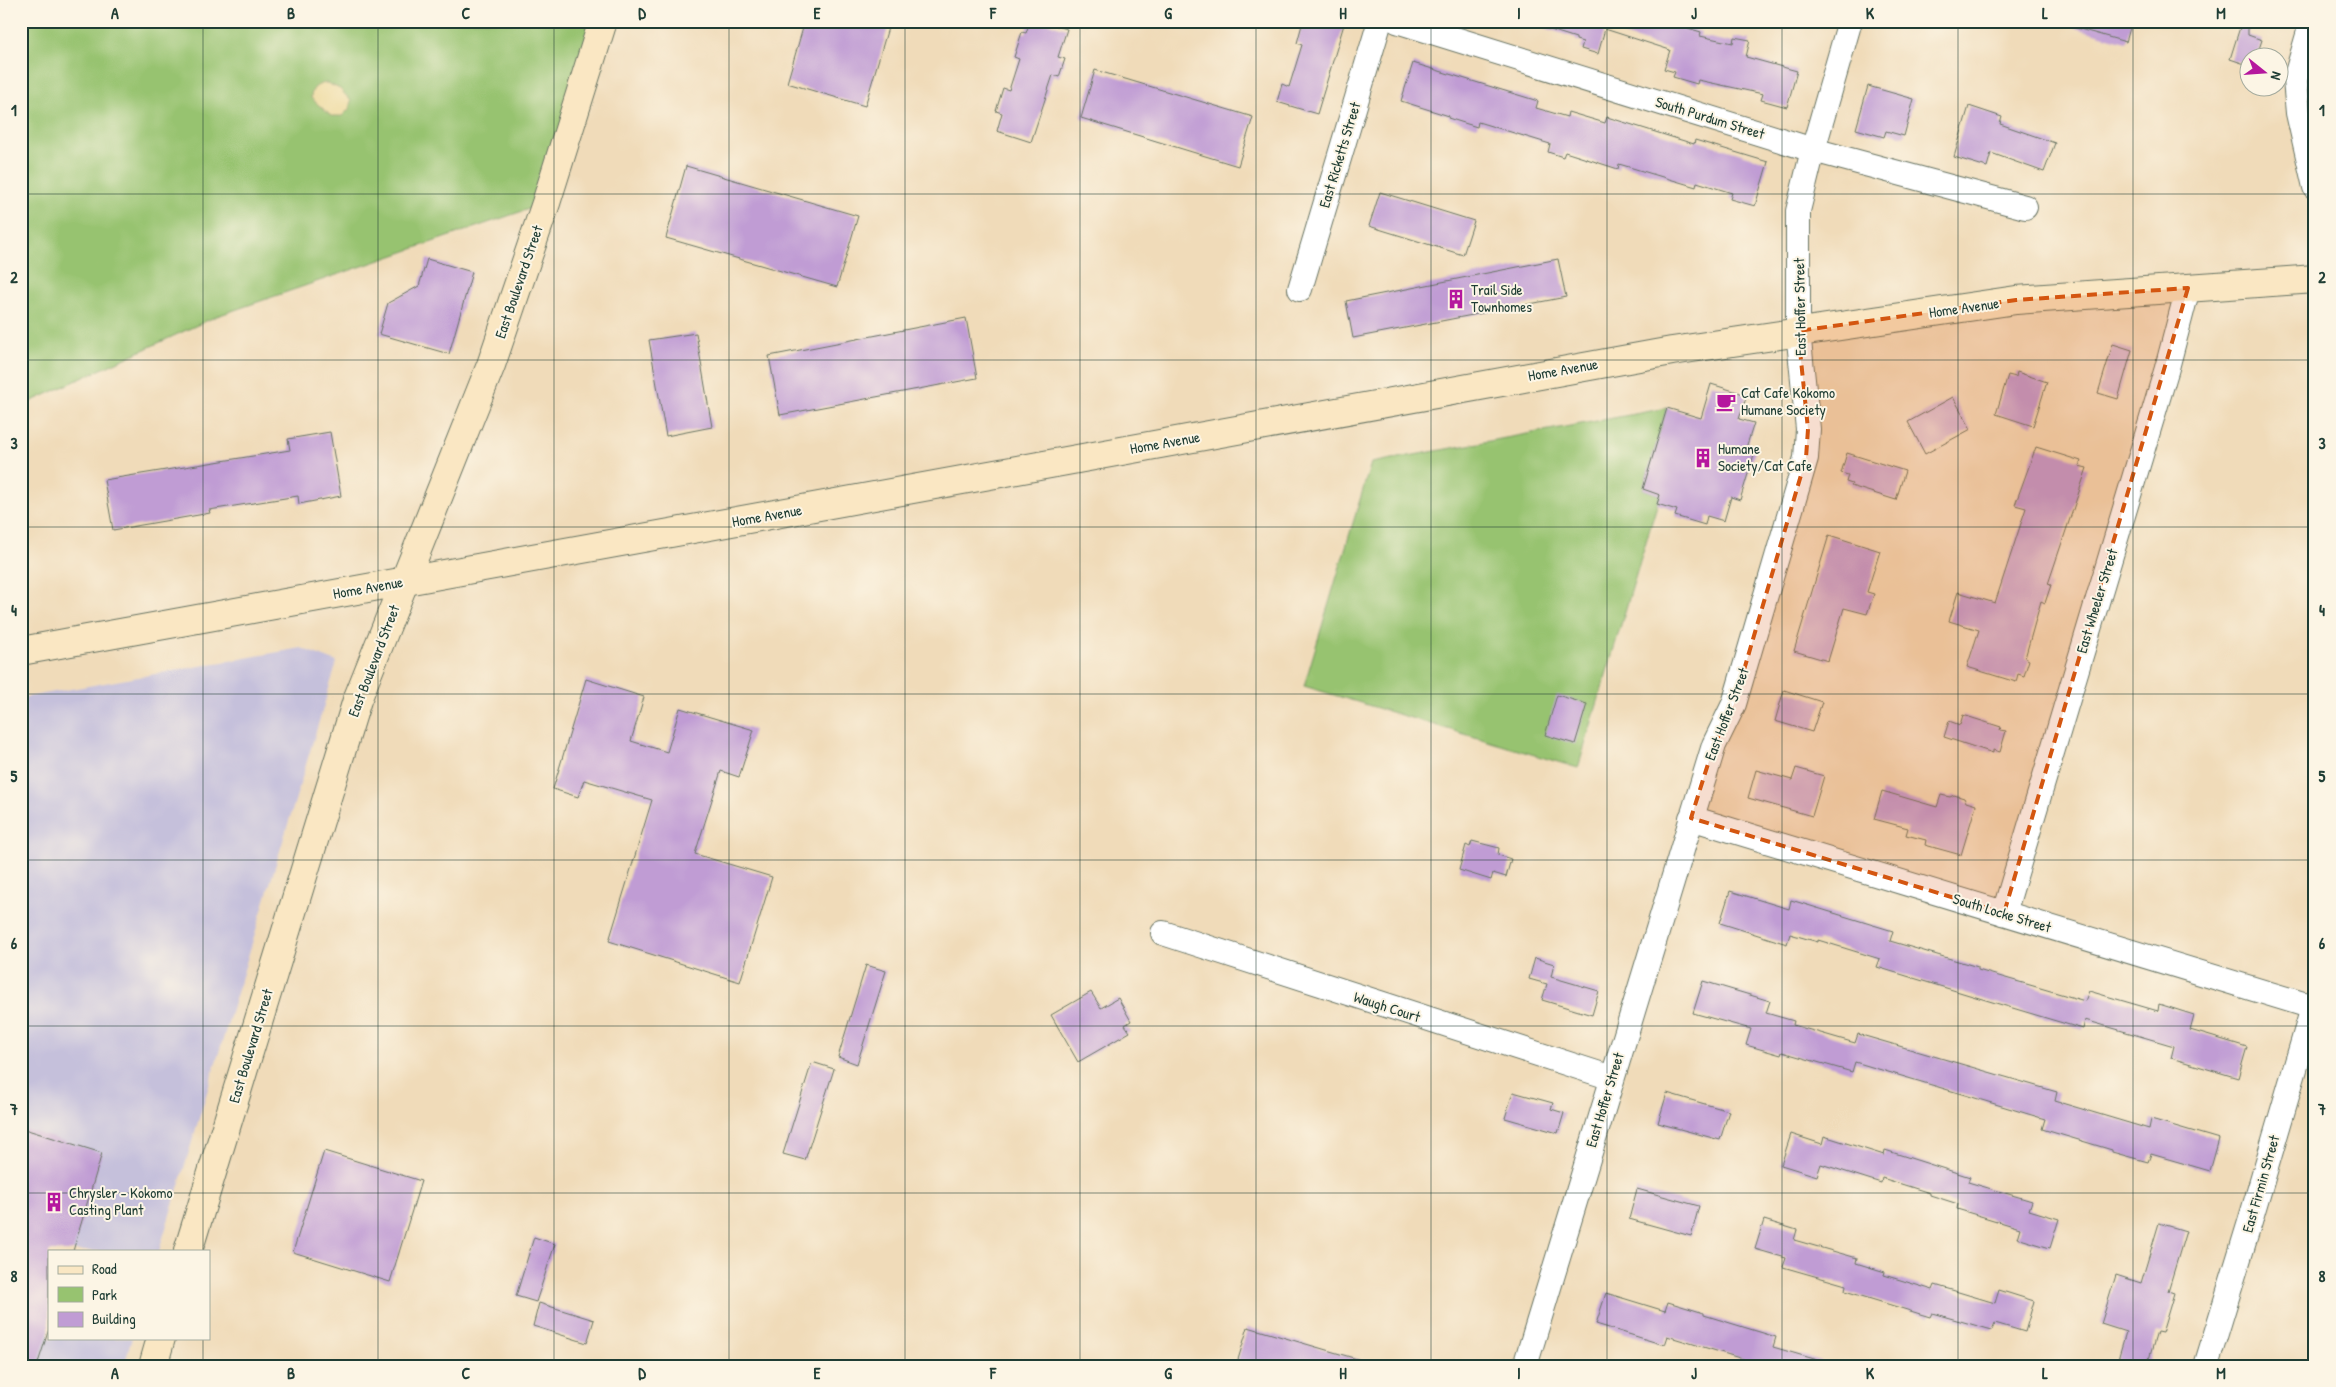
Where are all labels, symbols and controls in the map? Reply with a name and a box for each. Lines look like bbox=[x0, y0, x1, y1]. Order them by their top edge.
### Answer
text: A bbox=[111, 2, 119, 24]
text: B bbox=[287, 2, 295, 24]
text: C bbox=[462, 2, 471, 24]
text: D bbox=[638, 2, 646, 24]
text: E bbox=[813, 2, 821, 24]
text: F bbox=[989, 2, 997, 24]
text: G bbox=[1164, 2, 1172, 24]
text: H bbox=[1339, 2, 1347, 24]
text: I bbox=[1517, 2, 1521, 24]
text: J bbox=[1691, 2, 1697, 24]
text: K bbox=[1866, 2, 1875, 24]
text: L bbox=[2042, 2, 2048, 24]
text: M bbox=[2216, 2, 2226, 24]
north arrow bbox=[2238, 48, 2288, 98]
text: N bbox=[2267, 70, 2287, 83]
street label: South Purdum Street bbox=[1653, 91, 1768, 144]
text: 1 bbox=[11, 99, 17, 121]
street label: East Ricketts Street bbox=[1313, 99, 1366, 210]
text: 1 bbox=[2319, 99, 2325, 121]
street label: East Boulevard Street bbox=[489, 222, 548, 341]
street label: East Hoffer Street bbox=[1788, 257, 1811, 356]
text: 2 bbox=[10, 266, 18, 288]
text: 2 bbox=[2318, 266, 2326, 288]
place label: Trail Side Townhomes bbox=[1471, 279, 1532, 317]
building icon: Trail Side Townhomes bbox=[1445, 288, 1467, 310]
street label: Home Avenue bbox=[1927, 292, 2000, 323]
street label: Home Avenue bbox=[1526, 353, 1600, 386]
place label: Cat Cafe Kokomo Humane Society bbox=[1741, 382, 1835, 420]
cafe icon: Cat Cafe Kokomo Humane Society bbox=[1715, 391, 1737, 413]
street label: Home Avenue bbox=[1128, 426, 1202, 459]
text: 3 bbox=[10, 432, 18, 454]
text: 3 bbox=[2318, 432, 2326, 454]
place label: Humane Society/Cat Cafe bbox=[1718, 438, 1812, 476]
building icon: Humane Society/Cat Cafe bbox=[1692, 447, 1714, 469]
street label: Home Avenue bbox=[730, 499, 804, 532]
street label: East Wheeler Street bbox=[2071, 545, 2123, 656]
street label: Home Avenue bbox=[331, 571, 405, 604]
text: 4 bbox=[11, 599, 17, 621]
text: 4 bbox=[2319, 599, 2325, 621]
street label: East Boulevard Street bbox=[343, 601, 405, 720]
street label: East Hoffer Street bbox=[1699, 664, 1754, 763]
text: 5 bbox=[11, 765, 18, 787]
text: 5 bbox=[2319, 765, 2326, 787]
street label: South Locke Street bbox=[1950, 888, 2055, 938]
text: 6 bbox=[11, 932, 18, 954]
text: 6 bbox=[2319, 932, 2326, 954]
street label: East Boulevard Street bbox=[223, 985, 278, 1106]
street label: Waugh Court bbox=[1351, 986, 1424, 1027]
street label: East Hoffer Street bbox=[1580, 1049, 1629, 1150]
text: 7 bbox=[9, 1098, 18, 1120]
text: 7 bbox=[2317, 1098, 2326, 1120]
street label: East Firmin Street bbox=[2237, 1132, 2285, 1235]
place label: Chrysler - Kokomo Casting Plant bbox=[69, 1182, 173, 1220]
building icon: Chrysler - Kokomo Casting Plant bbox=[43, 1191, 65, 1213]
legend bbox=[48, 1250, 210, 1340]
text: Road bbox=[92, 1258, 117, 1279]
text: 8 bbox=[11, 1265, 18, 1287]
text: 8 bbox=[2319, 1265, 2326, 1287]
text: Park bbox=[92, 1284, 117, 1305]
text: Building bbox=[92, 1308, 136, 1329]
text: A bbox=[111, 1362, 119, 1384]
text: B bbox=[287, 1362, 295, 1384]
text: C bbox=[462, 1362, 471, 1384]
text: D bbox=[638, 1362, 646, 1384]
text: E bbox=[813, 1362, 821, 1384]
text: F bbox=[989, 1362, 997, 1384]
text: G bbox=[1164, 1362, 1172, 1384]
text: H bbox=[1339, 1362, 1347, 1384]
text: I bbox=[1517, 1362, 1521, 1384]
text: J bbox=[1691, 1362, 1697, 1384]
text: K bbox=[1866, 1362, 1875, 1384]
text: L bbox=[2042, 1362, 2048, 1384]
text: M bbox=[2216, 1362, 2226, 1384]

